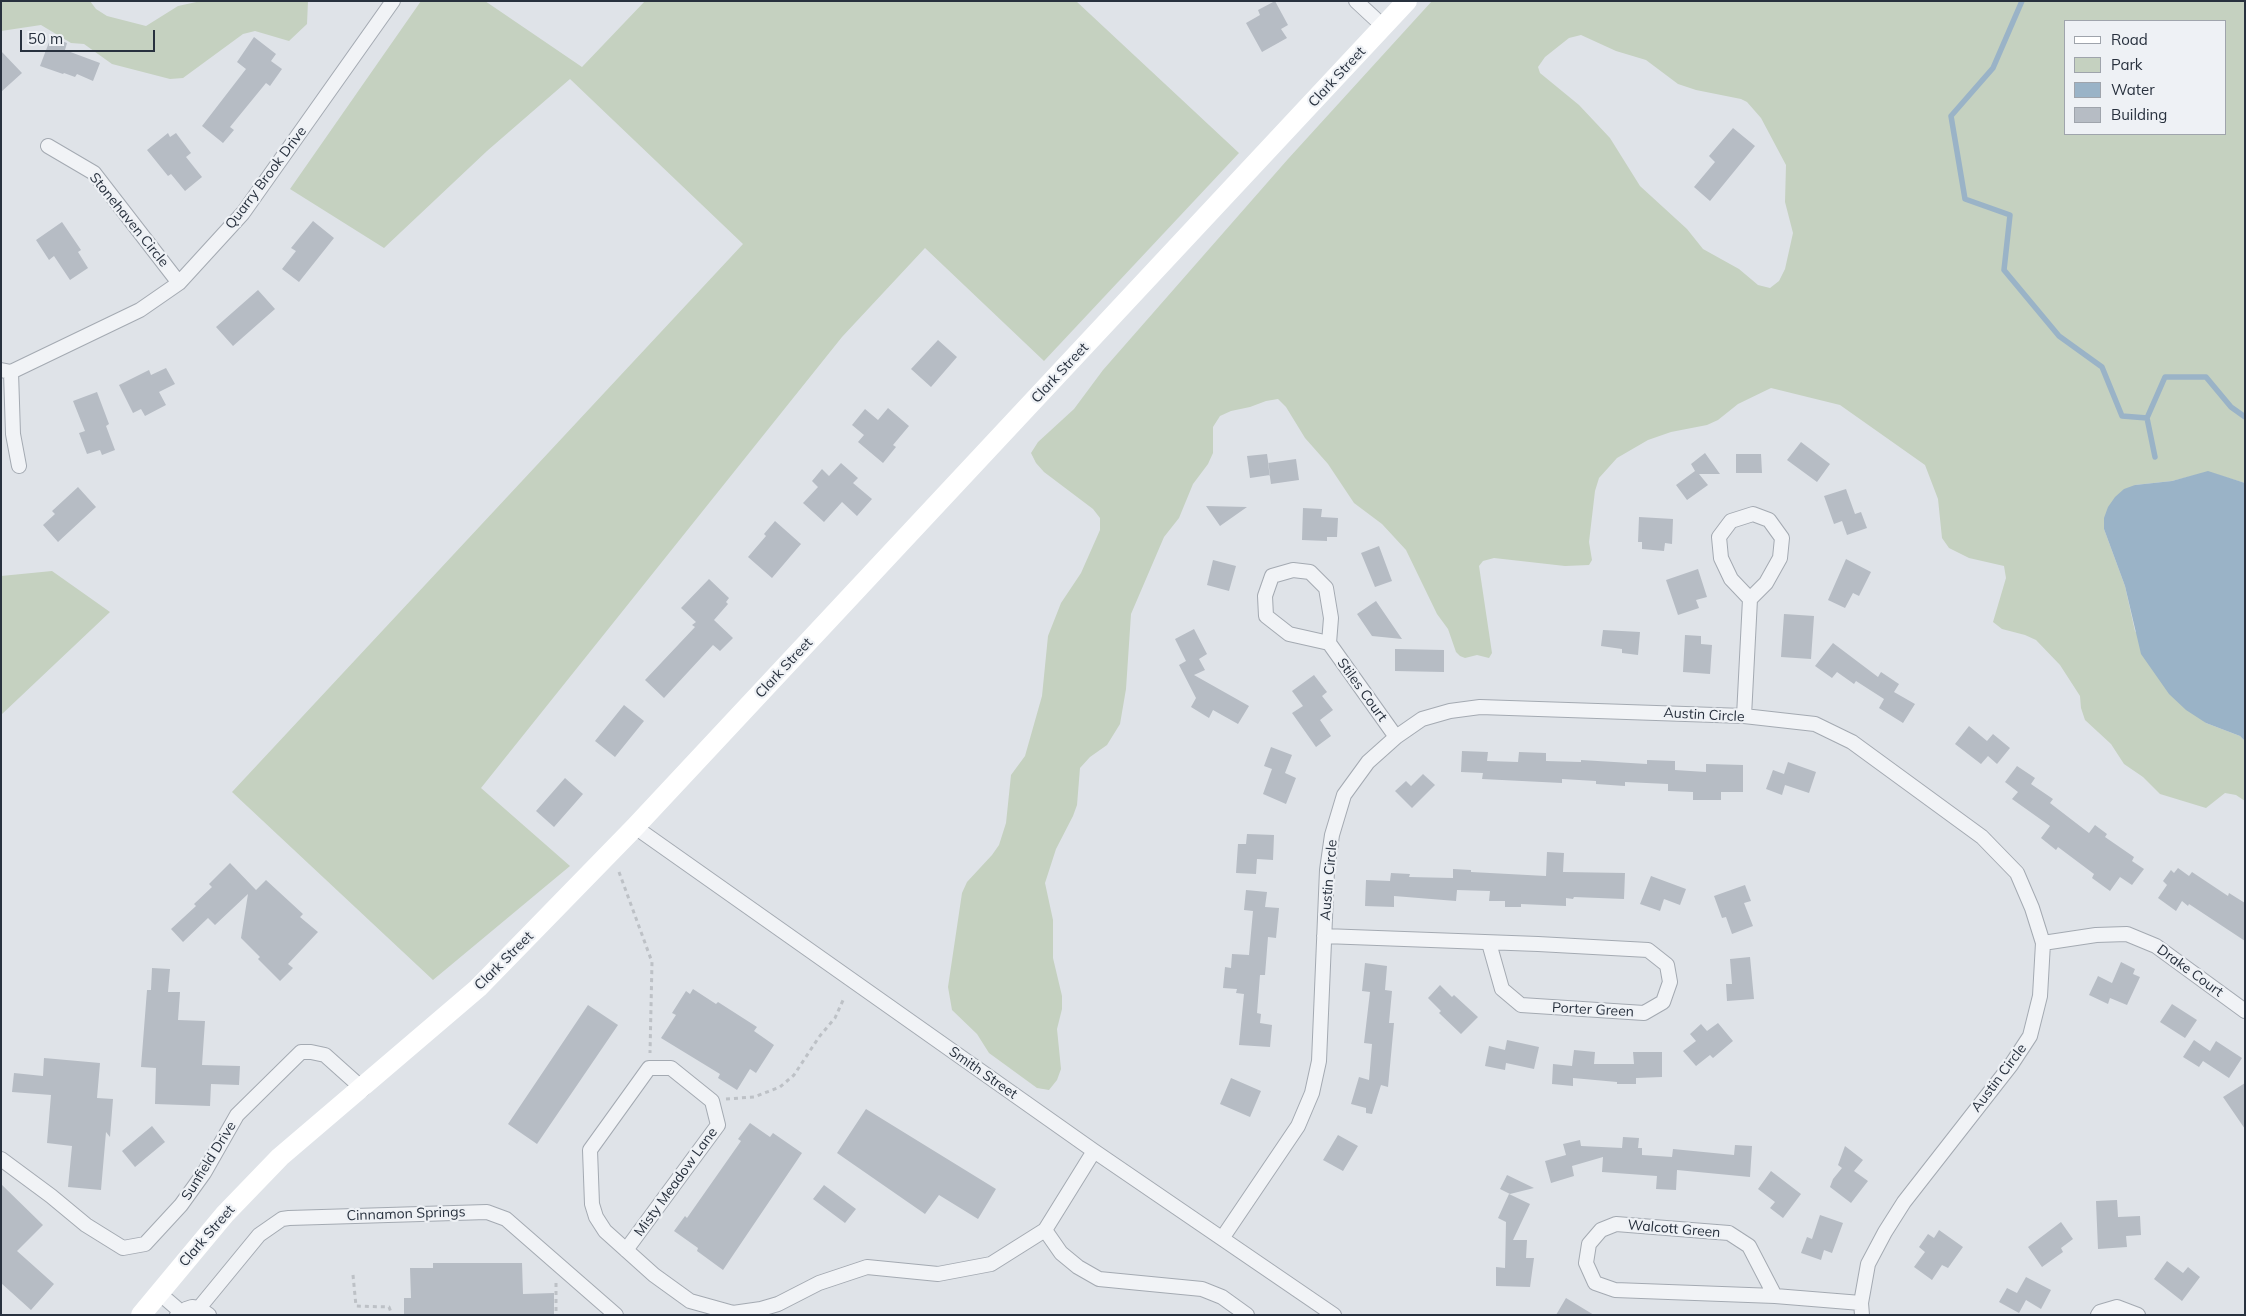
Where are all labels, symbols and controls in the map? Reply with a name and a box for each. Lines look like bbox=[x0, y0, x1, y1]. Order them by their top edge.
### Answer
scale bar bbox=[22, 20, 158, 52]
legend bbox=[2064, 20, 2226, 135]
text: 50 m bbox=[28, 29, 63, 48]
text: Road bbox=[2111, 30, 2148, 49]
street label: Clark Street bbox=[1305, 43, 1369, 111]
text: Park bbox=[2111, 55, 2143, 74]
text: Water bbox=[2111, 80, 2155, 99]
text: Building bbox=[2111, 105, 2167, 124]
street label: Quarry Brook Drive bbox=[222, 123, 310, 233]
street label: Stonehaven Circle bbox=[86, 169, 172, 271]
street label: Clark Street bbox=[1028, 339, 1092, 407]
street label: Clark Street bbox=[752, 634, 816, 702]
street label: Stiles Court bbox=[1333, 655, 1391, 725]
street label: Austin Circle bbox=[1663, 704, 1745, 726]
street label: Austin Circle bbox=[1317, 839, 1341, 921]
street label: Clark Street bbox=[471, 928, 537, 994]
street label: Drake Court bbox=[2154, 941, 2226, 1001]
street label: Porter Green bbox=[1552, 999, 1634, 1021]
street label: Austin Circle bbox=[1968, 1041, 2030, 1115]
street label: Smith Street bbox=[945, 1043, 1021, 1103]
street label: Sunfield Drive bbox=[178, 1118, 240, 1204]
street label: Misty Meadow Lane bbox=[631, 1124, 721, 1240]
street label: Clark Street bbox=[176, 1202, 238, 1270]
street label: Cinnamon Springs bbox=[346, 1204, 466, 1224]
street label: Walcott Green bbox=[1627, 1217, 1721, 1241]

